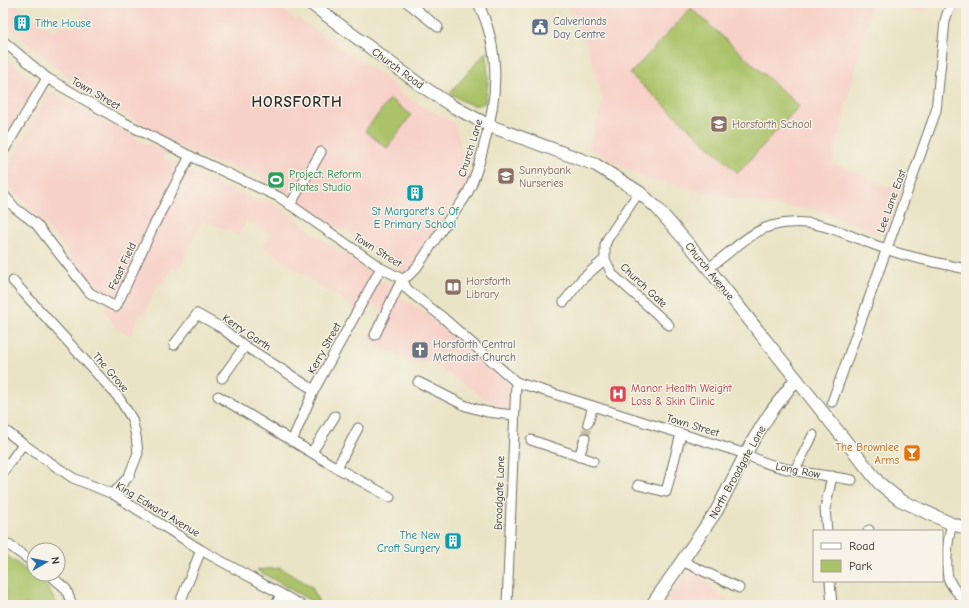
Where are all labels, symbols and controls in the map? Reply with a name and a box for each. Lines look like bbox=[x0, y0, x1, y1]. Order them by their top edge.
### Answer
building icon: Tithe House bbox=[12, 13, 32, 33]
place label: Calverlands Day Centre bbox=[553, 15, 607, 41]
place label: Tithe House bbox=[35, 17, 91, 30]
public building icon: Calverlands Day Centre bbox=[530, 17, 550, 37]
street label: Church Road bbox=[369, 45, 426, 92]
street label: Town Street bbox=[69, 74, 123, 113]
district label: HORSFORTH bbox=[251, 93, 343, 111]
school or university icon: Horsforth School bbox=[709, 114, 729, 134]
street label: Church Lane bbox=[456, 117, 486, 179]
place label: Horsforth School bbox=[732, 118, 812, 131]
place label: Sunnybank Nurseries bbox=[519, 164, 571, 190]
school or university icon: Sunnybank Nurseries bbox=[496, 166, 516, 186]
street label: Lee Lane East bbox=[874, 167, 909, 235]
place label: Project: Reform Pilates Studio bbox=[289, 168, 361, 194]
sports icon: Project: Reform Pilates Studio bbox=[266, 170, 286, 190]
building icon: St Margaret's C Of E Primary School bbox=[405, 183, 425, 203]
place label: St Margaret's C Of E Primary School bbox=[371, 205, 459, 231]
street label: Town Street bbox=[351, 231, 405, 271]
street label: Feast Field bbox=[106, 240, 139, 292]
street label: Church Avenue bbox=[682, 240, 737, 303]
street label: Church Gate bbox=[618, 260, 670, 311]
place label: Horsforth Library bbox=[466, 275, 511, 301]
library icon: Horsforth Library bbox=[443, 277, 463, 297]
street label: Kerry Garth bbox=[220, 311, 274, 354]
street label: Kerry Street bbox=[305, 320, 344, 376]
place label: Horsforth Central Methodist Church bbox=[433, 338, 516, 364]
church icon: Horsforth Central Methodist Church bbox=[410, 340, 430, 360]
street label: The Grove bbox=[90, 350, 132, 395]
place label: Manor Health Weight Loss & Skin Clinic bbox=[631, 382, 733, 408]
hospital icon: Manor Health Weight Loss & Skin Clinic bbox=[608, 384, 628, 404]
street label: Town Street bbox=[665, 411, 722, 440]
street label: North Broadgate Lane bbox=[706, 423, 769, 521]
place label: The Brownlee Arms bbox=[835, 441, 899, 467]
bar icon: The Brownlee Arms bbox=[902, 443, 922, 463]
street label: Broadgate Lane bbox=[492, 455, 507, 530]
street label: Long Row bbox=[774, 460, 822, 481]
street label: King Edward Avenue bbox=[113, 479, 203, 540]
place label: The New Croft Surgery bbox=[377, 529, 440, 555]
legend bbox=[813, 530, 943, 582]
building icon: The New Croft Surgery bbox=[443, 531, 463, 551]
text: Road bbox=[849, 539, 875, 553]
north arrow bbox=[26, 542, 66, 582]
text: N bbox=[48, 556, 62, 565]
text: Park bbox=[849, 559, 872, 573]

